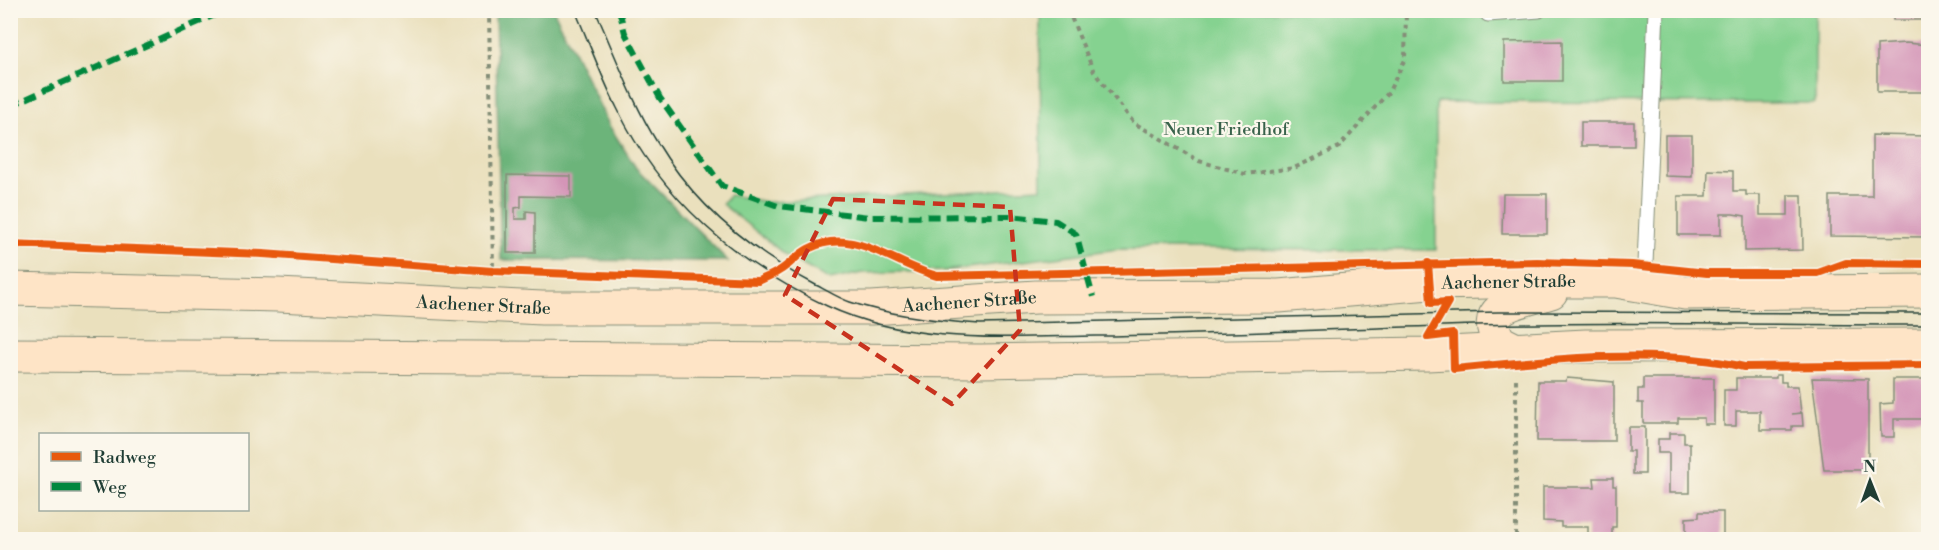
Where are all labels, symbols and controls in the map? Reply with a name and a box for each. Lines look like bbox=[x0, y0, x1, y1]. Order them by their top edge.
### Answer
park label: Neuer Friedhof bbox=[1163, 118, 1290, 141]
street label: Aachener Straße bbox=[1440, 270, 1576, 295]
street label: Aachener Straße bbox=[900, 286, 1037, 318]
street label: Aachener Straße bbox=[415, 291, 551, 320]
legend bbox=[39, 433, 249, 511]
text: Radweg bbox=[93, 446, 157, 469]
north arrow bbox=[1840, 451, 1900, 511]
text: N bbox=[1863, 457, 1877, 477]
text: Weg bbox=[92, 476, 127, 499]

